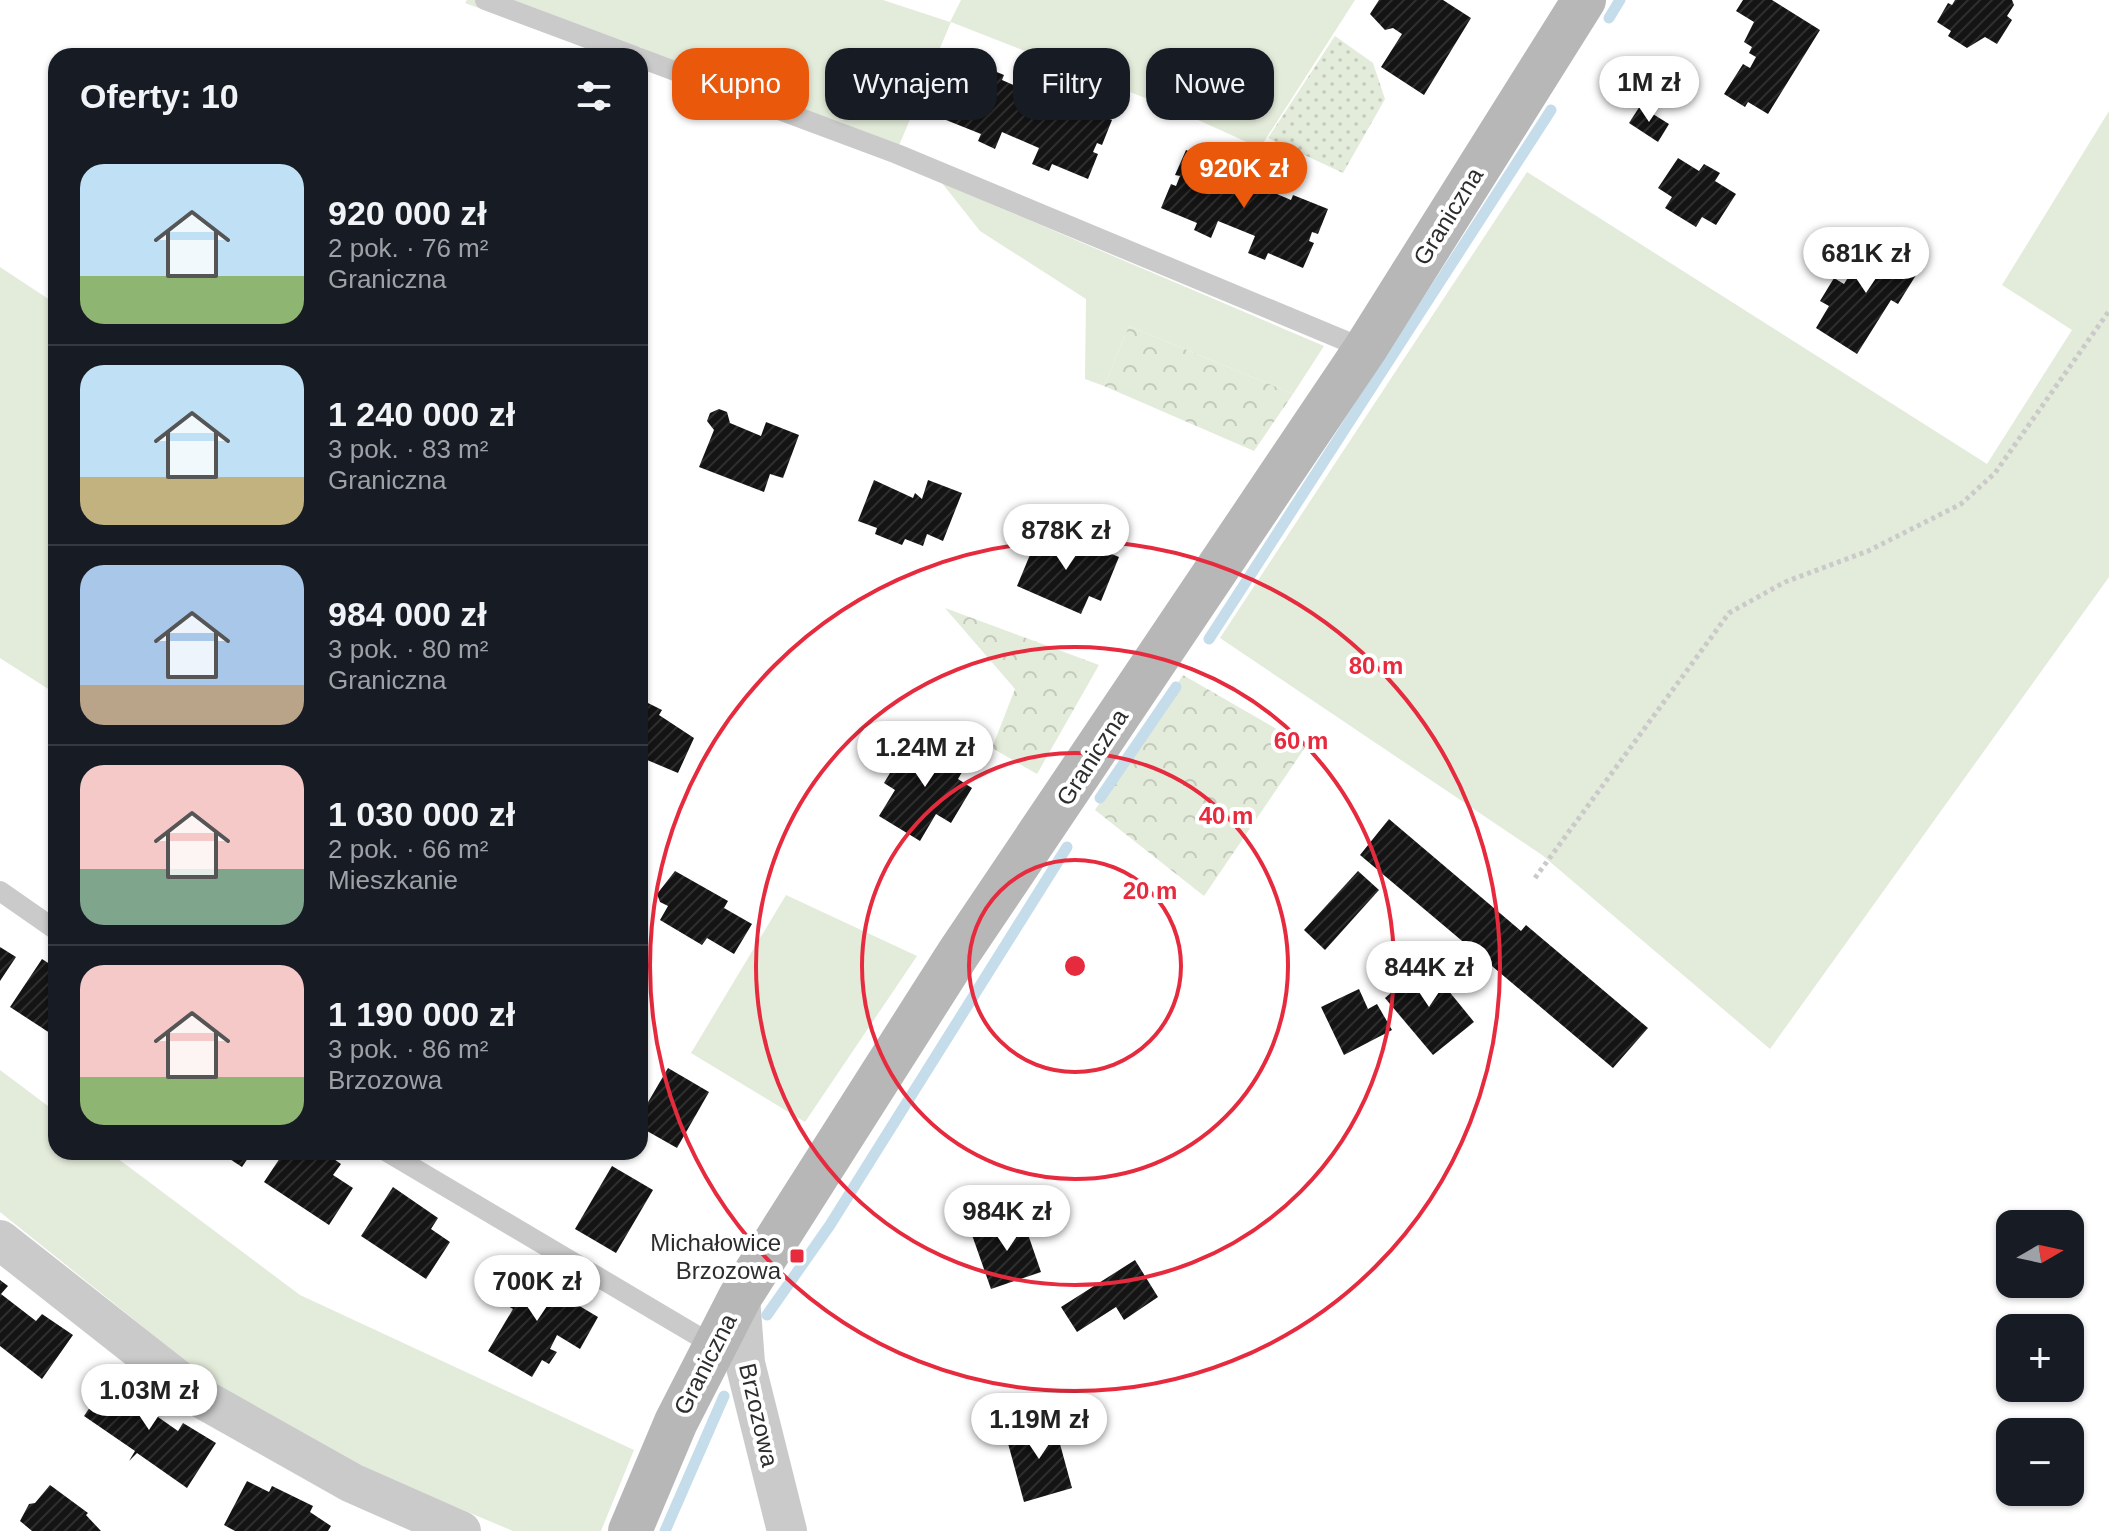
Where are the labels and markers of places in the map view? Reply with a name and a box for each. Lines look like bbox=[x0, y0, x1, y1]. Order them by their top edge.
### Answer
pin: 1M zł bbox=[1593, 56, 1705, 124]
pin: 920K zł bbox=[1170, 142, 1318, 210]
pin: 681K zł bbox=[1792, 227, 1940, 295]
pin: 878K zł bbox=[992, 504, 1140, 572]
pin: 1.24M zł bbox=[842, 721, 1008, 789]
pin: 844K zł bbox=[1355, 941, 1503, 1009]
centre of rings bbox=[1061, 952, 1089, 980]
pin: 984K zł bbox=[933, 1185, 1081, 1253]
place label: Michałowice Brzozowa bbox=[650, 1229, 782, 1284]
marker: Michałowice Brzozowa bbox=[788, 1247, 806, 1265]
pin: 700K zł bbox=[463, 1255, 611, 1323]
pin: 1.03M zł bbox=[66, 1364, 232, 1432]
pin: 1.19M zł bbox=[956, 1393, 1122, 1461]

